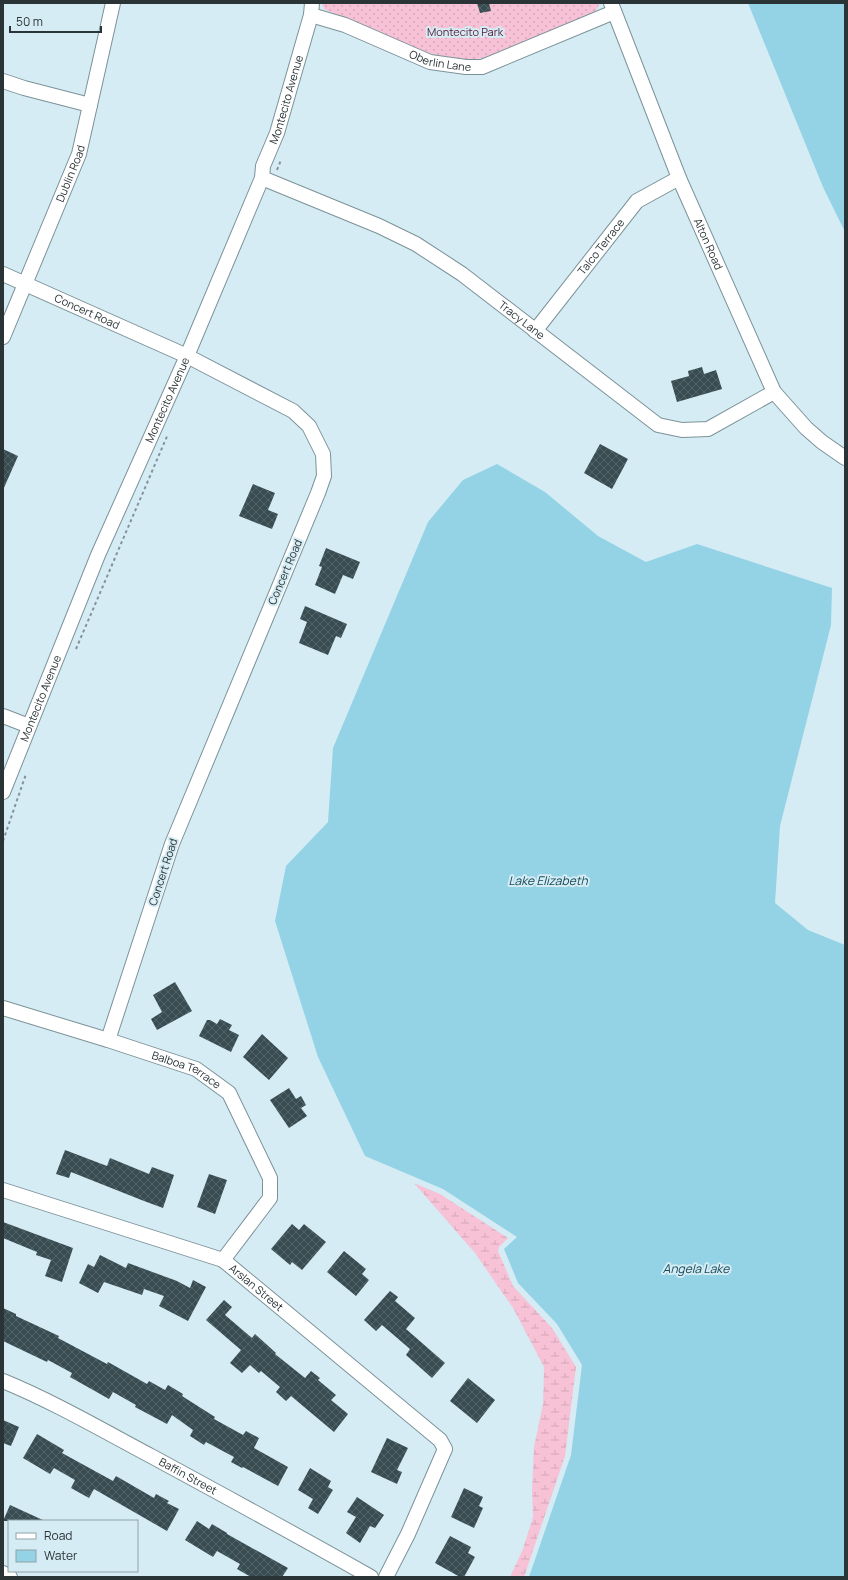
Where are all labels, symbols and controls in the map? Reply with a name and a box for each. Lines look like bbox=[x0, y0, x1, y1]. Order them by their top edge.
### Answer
scale bar bbox=[10, 8, 101, 34]
text: 50 m bbox=[16, 13, 43, 30]
park label: Montecito Park bbox=[427, 24, 504, 39]
street label: Oberlin Lane bbox=[407, 46, 472, 74]
street label: Montecito Avenue bbox=[265, 53, 306, 146]
street label: Dublin Road bbox=[52, 143, 88, 204]
street label: Talco Terrace bbox=[574, 215, 628, 278]
street label: Alton Road bbox=[691, 216, 727, 272]
street label: Concert Road bbox=[52, 290, 122, 332]
street label: Tracy Lane bbox=[496, 297, 549, 343]
street label: Montecito Avenue bbox=[141, 354, 193, 445]
street label: Concert Road bbox=[264, 537, 305, 607]
street label: Montecito Avenue bbox=[16, 652, 64, 744]
street label: Concert Road bbox=[145, 836, 180, 907]
water label: Lake Elizabeth bbox=[508, 872, 588, 889]
street label: Balboa Terrace bbox=[150, 1047, 225, 1092]
street label: Arslan Street bbox=[226, 1260, 287, 1314]
water label: Angela Lake bbox=[663, 1260, 730, 1277]
street label: Baffin Street bbox=[157, 1454, 220, 1498]
legend bbox=[8, 1520, 138, 1572]
text: Road bbox=[44, 1527, 72, 1544]
text: Water bbox=[44, 1547, 78, 1564]

